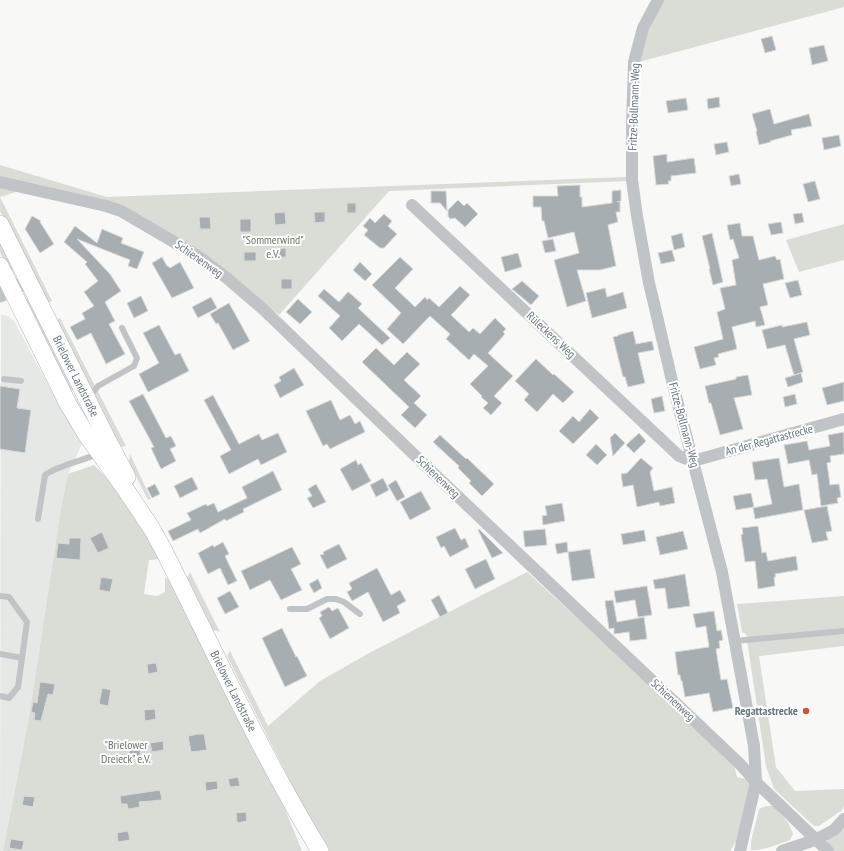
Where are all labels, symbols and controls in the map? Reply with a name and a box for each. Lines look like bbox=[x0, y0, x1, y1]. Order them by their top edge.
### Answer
street label: Fritze-Bollmann-Weg bbox=[624, 63, 643, 151]
park label: "Sommerwind" e.V. bbox=[242, 232, 304, 261]
street label: Schienenweg bbox=[173, 237, 226, 280]
street label: Rüleckens Weg bbox=[524, 308, 579, 361]
street label: Brielower Landstraße bbox=[50, 333, 103, 419]
street label: Fritze-Bollmann-Weg bbox=[666, 381, 703, 469]
street label: An der Regattastrecke bbox=[723, 421, 814, 458]
street label: Schienenweg bbox=[413, 452, 463, 501]
street label: Brielower Landstraße bbox=[207, 648, 260, 734]
street label: Schienenweg bbox=[648, 675, 698, 724]
place label: Regattastrecke bbox=[735, 703, 798, 718]
marker: Regattastrecke bbox=[801, 706, 811, 716]
park label: "Brielower Dreieck" e.V. bbox=[101, 737, 151, 766]

